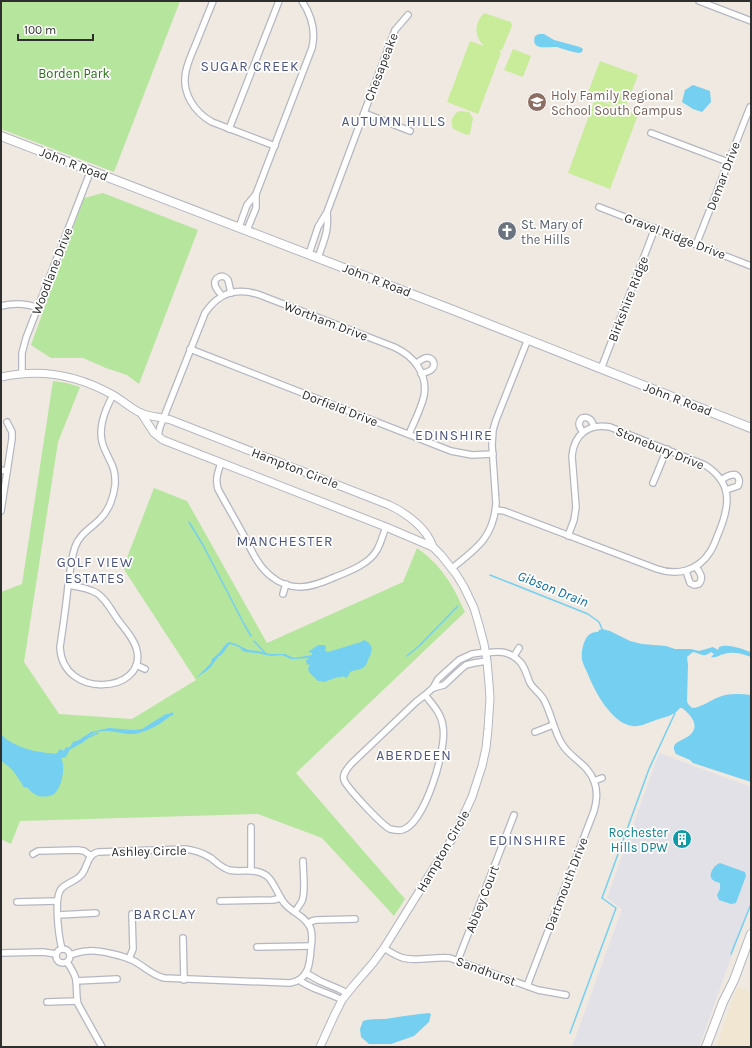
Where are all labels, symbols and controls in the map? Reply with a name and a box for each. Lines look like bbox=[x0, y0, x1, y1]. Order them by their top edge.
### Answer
scale bar bbox=[18, 16, 93, 42]
text: 100 m bbox=[24, 23, 56, 37]
street label: Chesapeake bbox=[361, 30, 401, 103]
district label: SUGAR CREEK bbox=[201, 58, 299, 75]
park label: Borden Park bbox=[38, 66, 110, 81]
place label: Holy Family Regional School South Campus bbox=[551, 88, 683, 118]
school or university icon: Holy Family Regional School South Campus bbox=[526, 91, 548, 113]
district label: AUTUMN HILLS bbox=[342, 113, 446, 130]
street label: Demar Drive bbox=[703, 139, 743, 213]
street label: John R Road bbox=[38, 144, 110, 184]
street label: Gravel Ridge Drive bbox=[622, 210, 728, 262]
place label: St. Mary of the Hills bbox=[521, 217, 583, 247]
church icon: St. Mary of the Hills bbox=[496, 220, 518, 242]
street label: Woodlane Drive bbox=[29, 225, 76, 317]
street label: Birkshire Ridge bbox=[605, 254, 651, 344]
street label: John R Road bbox=[341, 260, 413, 300]
street label: Wortham Drive bbox=[282, 298, 370, 344]
street label: John R Road bbox=[642, 379, 714, 419]
street label: Dorfield Drive bbox=[300, 387, 380, 429]
street label: Stonebury Drive bbox=[614, 423, 707, 473]
district label: EDINSHIRE bbox=[415, 427, 493, 444]
street label: Hampton Circle bbox=[249, 444, 341, 492]
district label: MANCHESTER bbox=[236, 533, 334, 550]
district label: GOLF VIEW ESTATES bbox=[57, 554, 133, 587]
water label: Gibson Drain bbox=[515, 567, 591, 611]
district label: ABERDEEN bbox=[376, 747, 452, 764]
street label: Hampton Circle bbox=[413, 807, 473, 895]
place label: Rochester Hills DPW bbox=[609, 825, 668, 855]
building icon: Rochester Hills DPW bbox=[671, 828, 693, 850]
district label: EDINSHIRE bbox=[489, 832, 567, 849]
street label: Dartmouth Drive bbox=[541, 835, 591, 933]
street label: Ashley Circle bbox=[111, 843, 187, 859]
street label: Abbey Court bbox=[462, 863, 502, 935]
district label: BARCLAY bbox=[134, 906, 196, 923]
street label: Sandhurst bbox=[454, 953, 518, 989]

